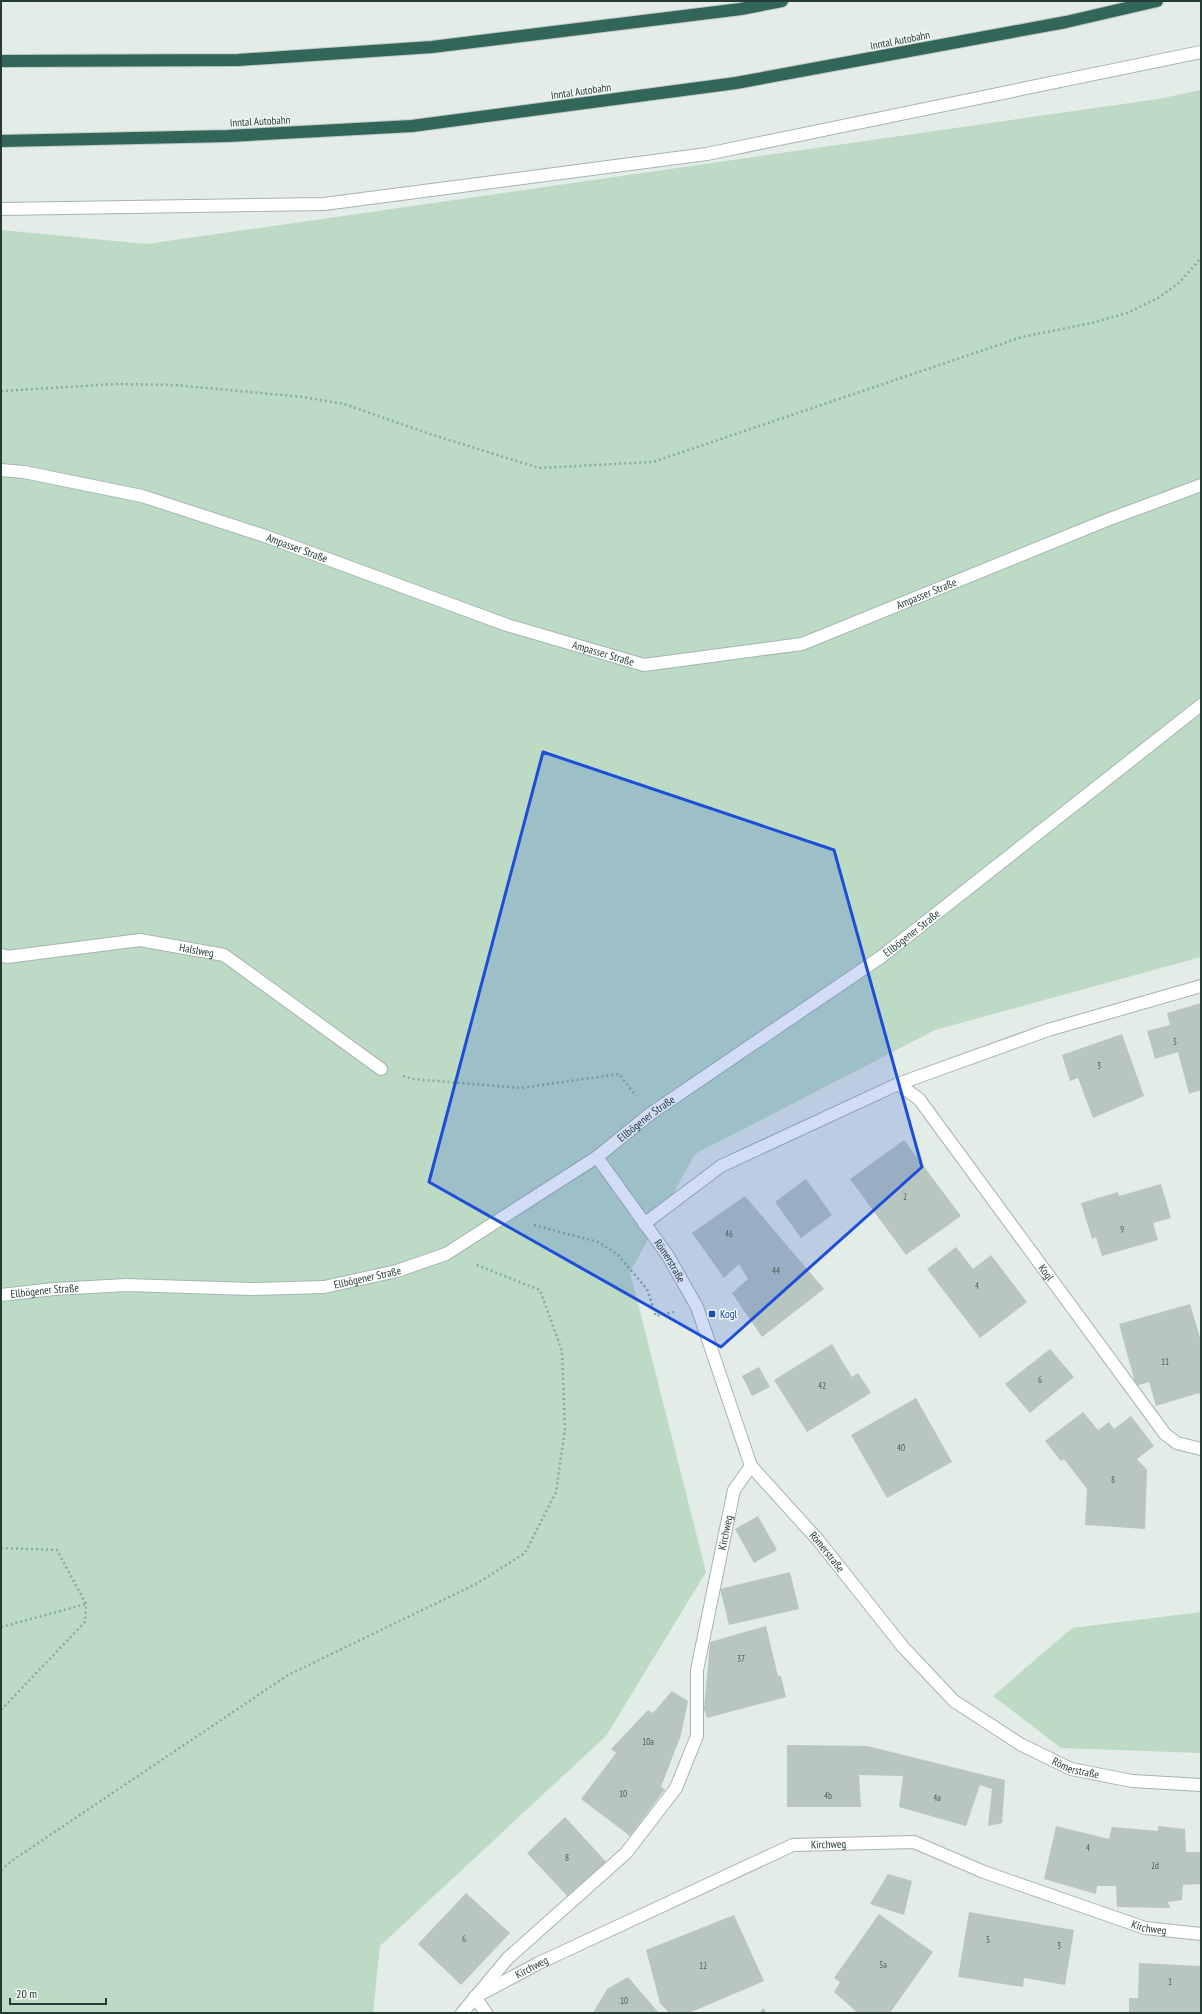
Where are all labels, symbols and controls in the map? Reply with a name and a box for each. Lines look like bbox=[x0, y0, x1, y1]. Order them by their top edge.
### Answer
street label: Inntal Autobahn bbox=[869, 27, 931, 53]
street label: Inntal Autobahn bbox=[550, 80, 612, 102]
street label: Inntal Autobahn bbox=[229, 112, 291, 130]
street label: Ampasser Straße bbox=[265, 530, 330, 566]
street label: Ampasser Straße bbox=[894, 575, 959, 612]
street label: Ampasser Straße bbox=[571, 637, 636, 669]
street label: Ellbögener Straße bbox=[880, 906, 943, 960]
street label: Halslweg bbox=[178, 940, 215, 960]
house number: 5 bbox=[1173, 1036, 1177, 1047]
house number: 3 bbox=[1097, 1060, 1101, 1071]
street label: Ellbögener Straße bbox=[614, 1092, 678, 1145]
house number: 2 bbox=[903, 1191, 907, 1202]
house number: 9 bbox=[1120, 1224, 1124, 1235]
house number: 46 bbox=[725, 1228, 733, 1239]
street label: Römerstraße bbox=[651, 1236, 689, 1285]
street label: Kogl bbox=[1036, 1261, 1057, 1284]
street label: Ellbögener Straße bbox=[332, 1263, 404, 1292]
house number: 44 bbox=[772, 1265, 780, 1276]
house number: 4 bbox=[975, 1280, 979, 1291]
street label: Ellbögener Straße bbox=[10, 1281, 80, 1301]
place label: Kogl bbox=[720, 1307, 737, 1321]
marker: Kogl bbox=[707, 1309, 717, 1319]
house number: 11 bbox=[1161, 1356, 1169, 1367]
house number: 6 bbox=[1038, 1374, 1042, 1385]
house number: 42 bbox=[818, 1380, 826, 1391]
house number: 40 bbox=[897, 1442, 905, 1453]
house number: 8 bbox=[1111, 1474, 1115, 1485]
street label: Kirchweg bbox=[715, 1514, 736, 1551]
street label: Römerstraße bbox=[806, 1528, 848, 1575]
house number: 37 bbox=[737, 1653, 745, 1664]
house number: 10a bbox=[642, 1736, 654, 1747]
street label: Römerstraße bbox=[1050, 1754, 1101, 1781]
house number: 10 bbox=[619, 1788, 627, 1799]
house number: 4b bbox=[824, 1790, 832, 1801]
house number: 4a bbox=[933, 1792, 941, 1803]
street label: Kirchweg bbox=[811, 1837, 846, 1852]
house number: 4 bbox=[1086, 1842, 1090, 1853]
house number: 8 bbox=[565, 1852, 569, 1863]
house number: 2d bbox=[1151, 1860, 1159, 1871]
street label: Kirchweg bbox=[1130, 1917, 1167, 1937]
house number: 6 bbox=[462, 1933, 466, 1944]
house number: 5 bbox=[986, 1934, 990, 1945]
house number: 3 bbox=[1057, 1940, 1061, 1951]
street label: Kirchweg bbox=[513, 1953, 550, 1981]
house number: 5a bbox=[879, 1959, 887, 1970]
house number: 12 bbox=[699, 1960, 707, 1971]
house number: 1 bbox=[1168, 1976, 1172, 1987]
scale bar bbox=[10, 1980, 106, 2006]
text: 20 m bbox=[16, 1986, 37, 2001]
house number: 10 bbox=[620, 1995, 628, 2006]

